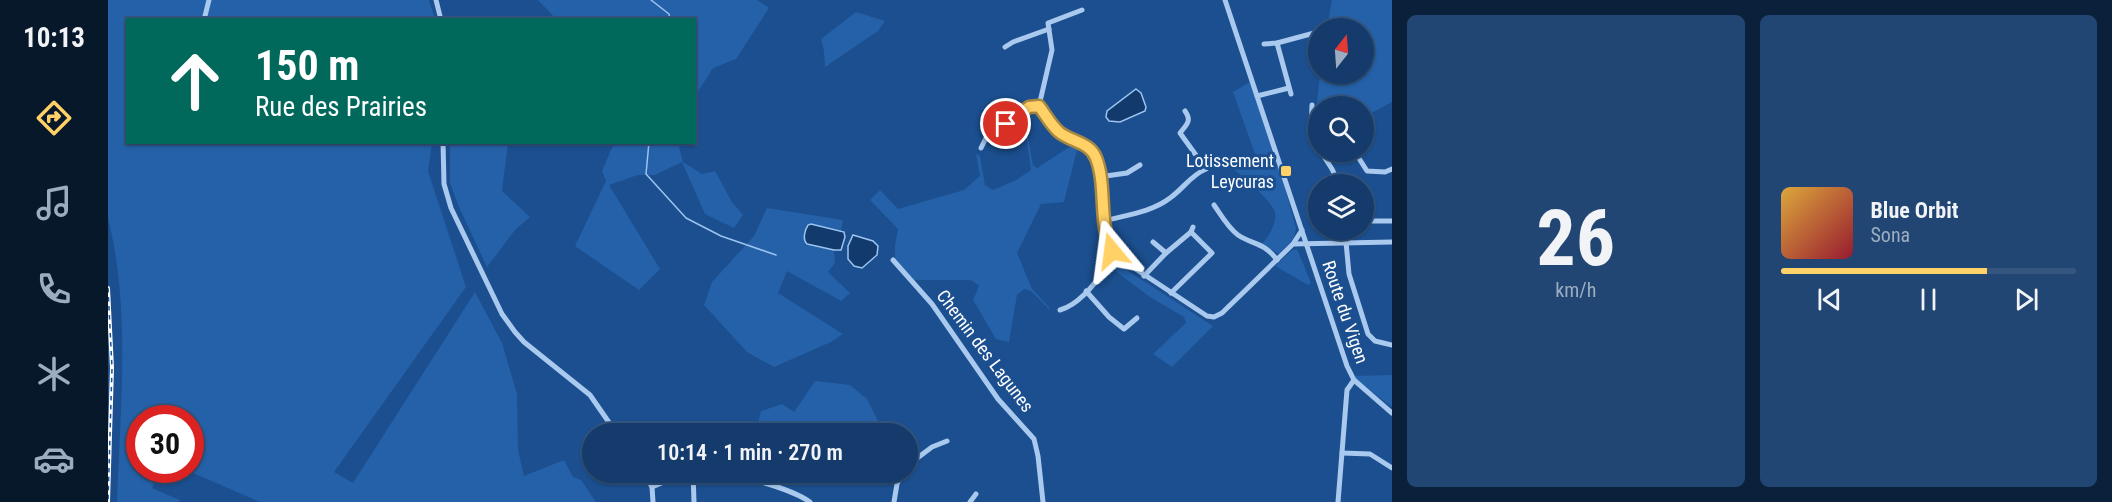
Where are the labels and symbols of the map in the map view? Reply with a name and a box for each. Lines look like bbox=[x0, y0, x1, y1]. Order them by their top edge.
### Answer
north arrow bbox=[1308, 18, 1374, 84]
pin bbox=[980, 98, 1031, 149]
place label: Lotissement Leycuras bbox=[1186, 150, 1274, 192]
marker: Lotissement Leycuras bbox=[1279, 164, 1293, 178]
position arrow bbox=[1080, 219, 1144, 283]
street label: Route du Vigen bbox=[1318, 258, 1373, 366]
street label: Chemin des Lagunes bbox=[933, 285, 1038, 416]
speed limit sign: 30 bbox=[126, 405, 204, 483]

